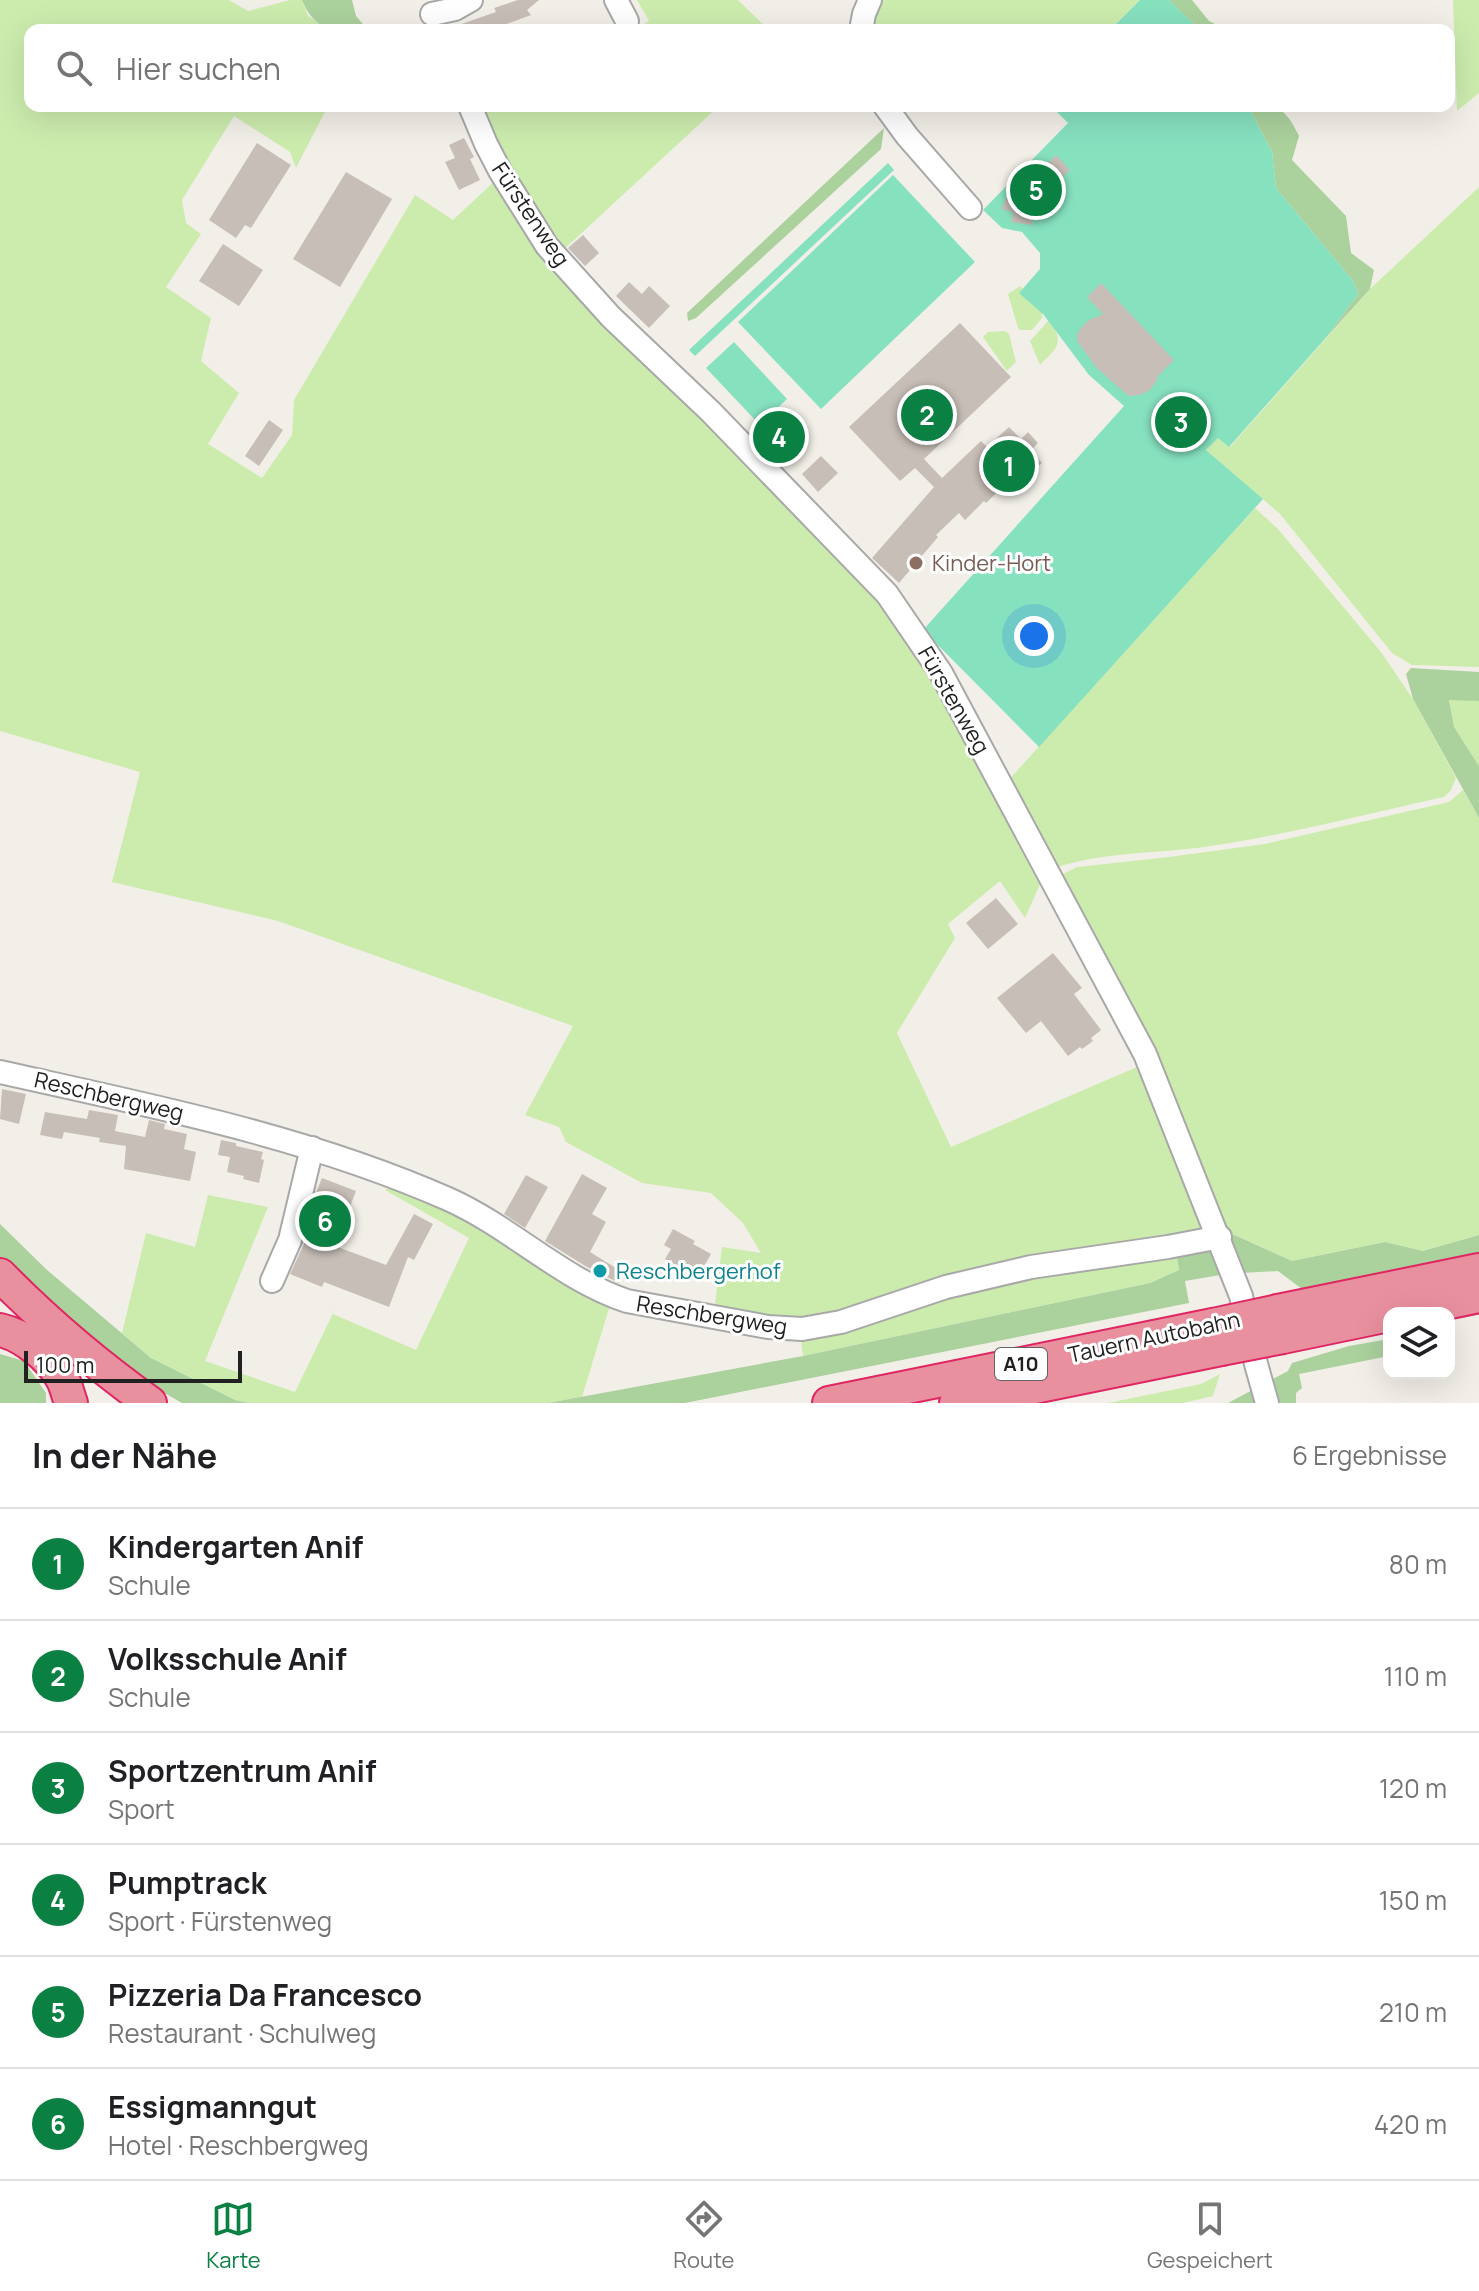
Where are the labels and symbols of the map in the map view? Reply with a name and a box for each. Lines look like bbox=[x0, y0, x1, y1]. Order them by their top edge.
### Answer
street label: Fürstenweg bbox=[485, 156, 577, 272]
pin: 5 bbox=[1010, 160, 1062, 220]
pin: 2 bbox=[901, 385, 953, 445]
pin: 3 bbox=[1155, 392, 1207, 452]
pin: 4 bbox=[753, 407, 805, 467]
pin: 1 bbox=[983, 436, 1035, 496]
place label: Kinder-Hort bbox=[932, 548, 1051, 578]
marker: Kinder-Hort bbox=[907, 554, 925, 572]
your location bbox=[1014, 616, 1054, 656]
street label: Fürstenweg bbox=[911, 641, 997, 759]
street label: Reschbergweg bbox=[31, 1064, 187, 1128]
pin: 6 bbox=[299, 1191, 351, 1251]
place label: Reschbergerhof bbox=[616, 1256, 781, 1286]
marker: Reschbergerhof bbox=[591, 1262, 609, 1280]
street label: Reschbergweg bbox=[634, 1288, 790, 1342]
street label: Tauern Autobahn bbox=[1065, 1304, 1243, 1370]
scale bar bbox=[24, 1347, 242, 1383]
road number: A10 bbox=[995, 1348, 1047, 1380]

